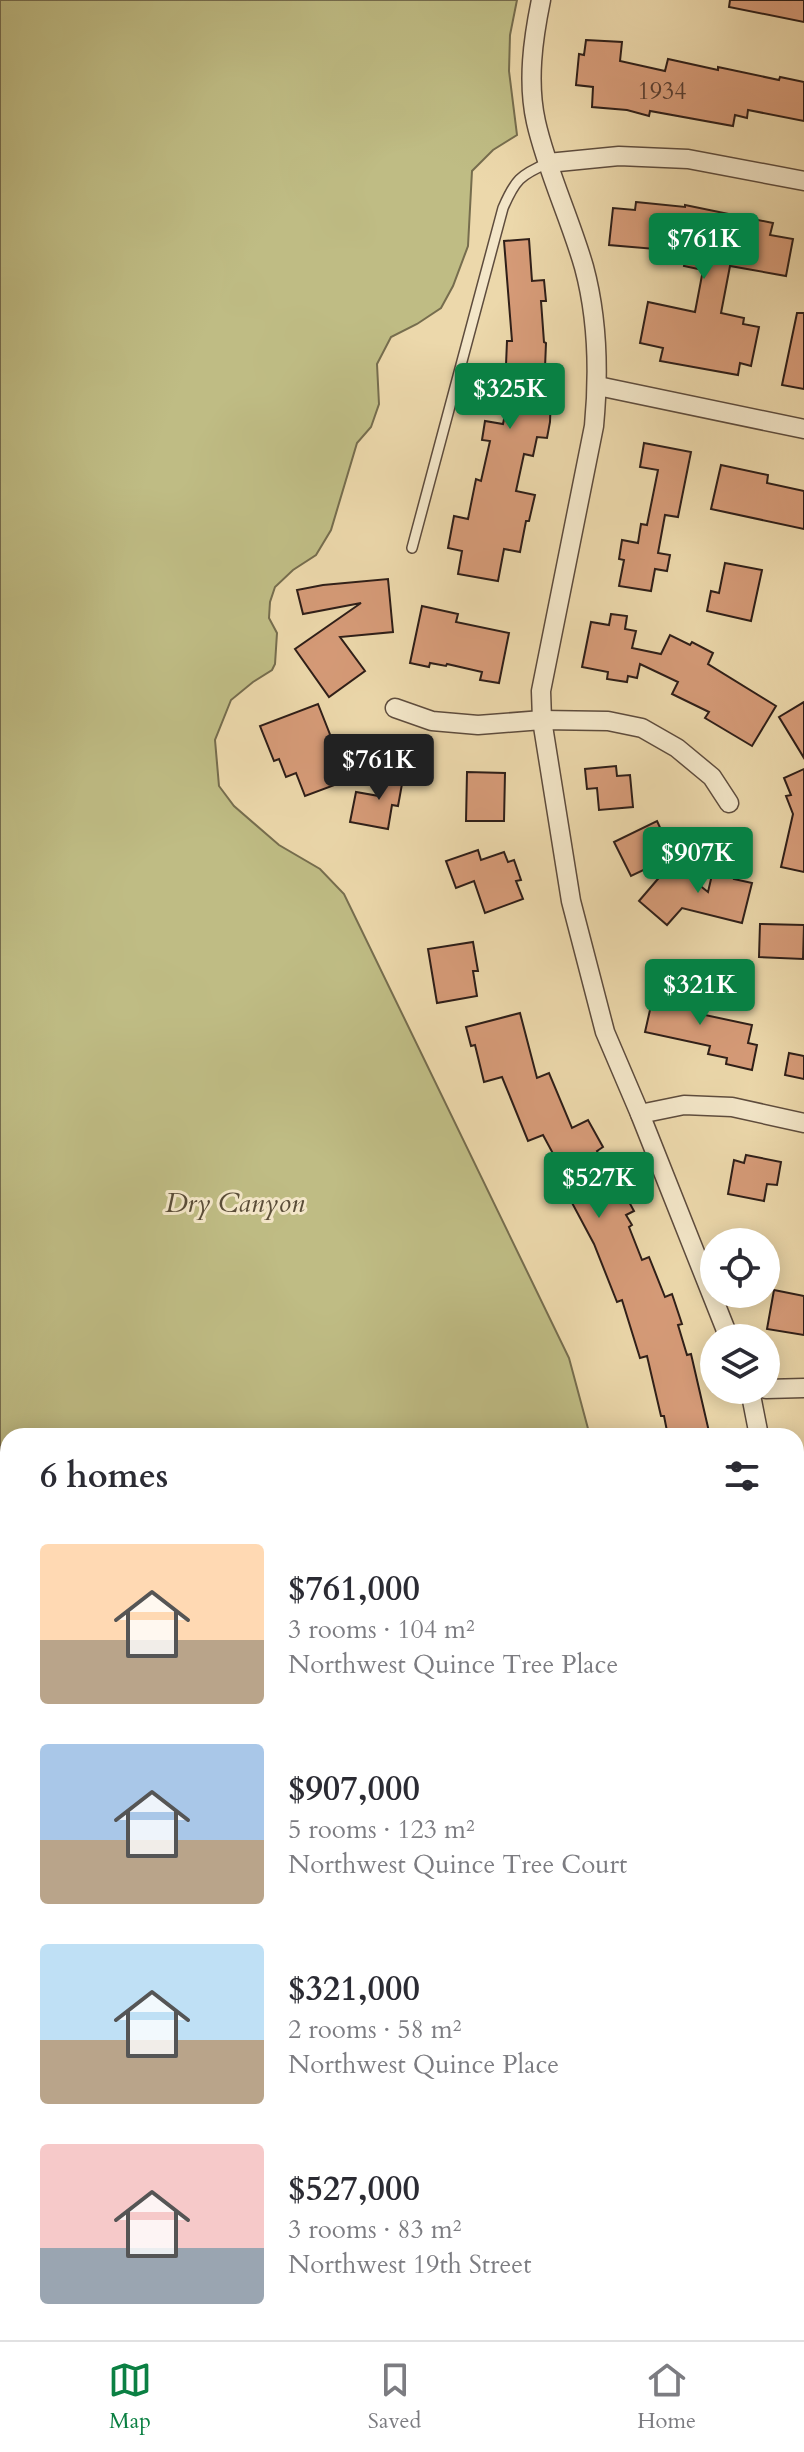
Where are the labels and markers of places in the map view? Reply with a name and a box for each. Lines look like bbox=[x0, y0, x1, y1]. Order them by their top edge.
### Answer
pin: $761K bbox=[648, 213, 760, 281]
pin: $325K bbox=[454, 363, 566, 431]
pin: $761K bbox=[323, 734, 435, 802]
pin: $907K bbox=[642, 827, 754, 895]
pin: $321K bbox=[644, 959, 756, 1027]
pin: $527K bbox=[543, 1152, 655, 1220]

